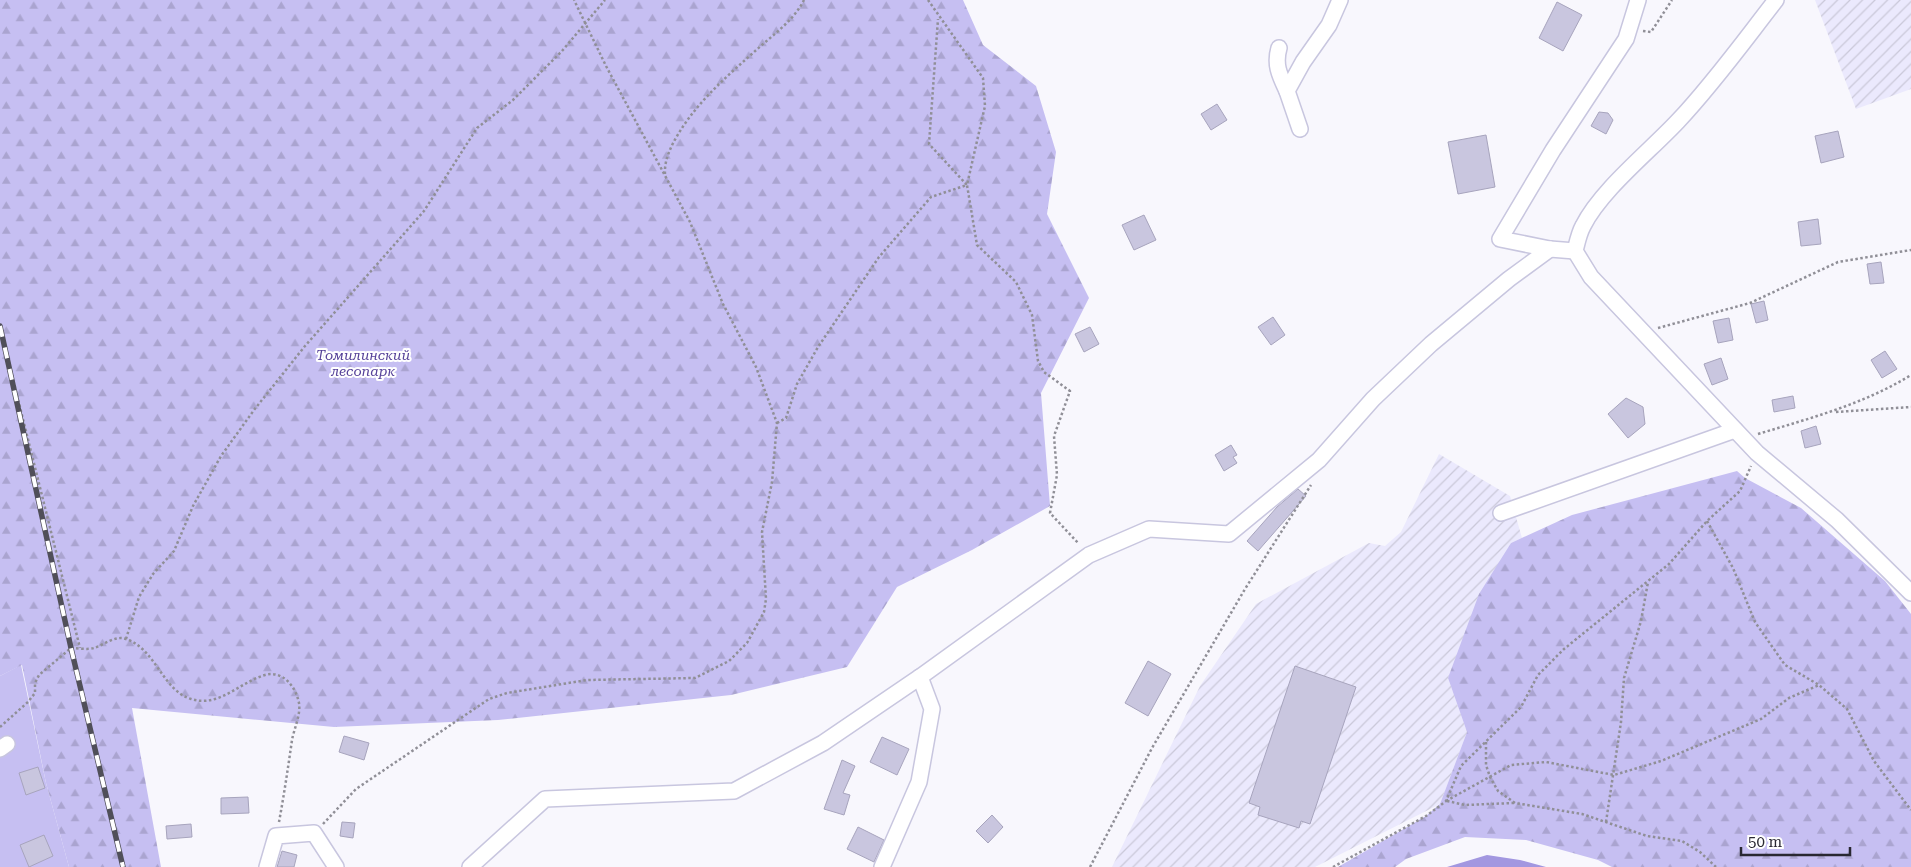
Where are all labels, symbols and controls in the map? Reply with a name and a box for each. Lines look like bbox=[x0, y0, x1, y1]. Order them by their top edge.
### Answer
park label: Томилинский лесопарк bbox=[316, 347, 410, 379]
scale bar bbox=[1741, 824, 1850, 856]
text: 50 m bbox=[1748, 833, 1783, 851]

